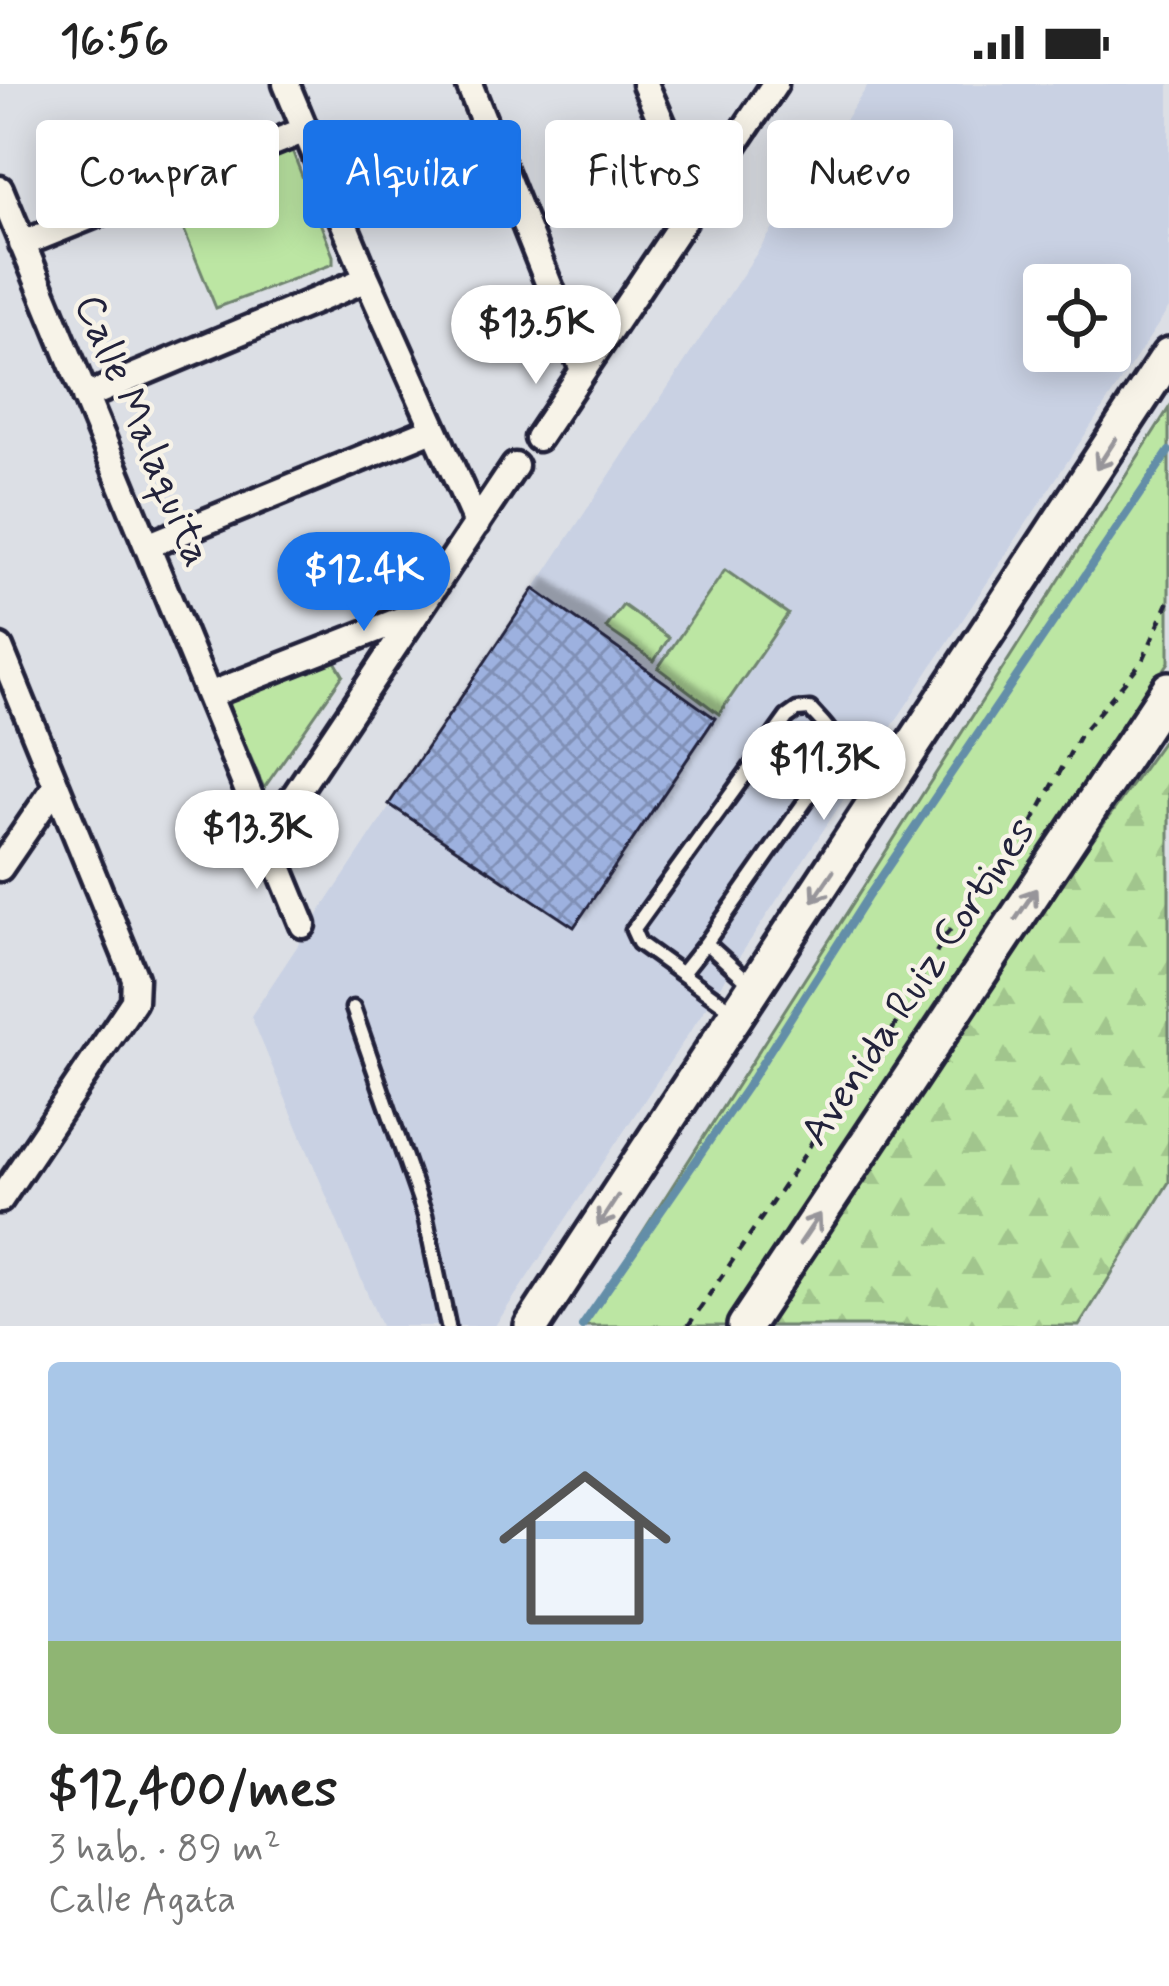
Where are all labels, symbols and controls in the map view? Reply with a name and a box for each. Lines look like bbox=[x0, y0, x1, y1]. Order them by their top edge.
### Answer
text: 16:56 bbox=[60, 13, 169, 72]
chip: Comprar bbox=[36, 120, 279, 228]
chip: Alquilar bbox=[303, 120, 521, 228]
chip: Filtros bbox=[545, 120, 743, 228]
chip: Nuevo bbox=[767, 120, 953, 228]
map controls bbox=[1023, 264, 1131, 372]
button: locate bbox=[1023, 264, 1131, 372]
pin: $13.5K bbox=[438, 285, 634, 387]
street label: Calle Malaquita bbox=[60, 287, 224, 575]
text: $13.5K bbox=[478, 298, 594, 349]
one-way arrow bbox=[1093, 436, 1118, 470]
pin: $12.4K bbox=[266, 532, 462, 634]
text: $12.4K bbox=[304, 545, 424, 596]
pin: $11.3K bbox=[726, 721, 922, 823]
text: $11.3K bbox=[769, 734, 879, 785]
pin: $13.3K bbox=[159, 790, 355, 892]
text: $13.3K bbox=[202, 803, 312, 854]
street label: Avenida Ruiz Cortines bbox=[789, 807, 1049, 1157]
one-way arrow bbox=[811, 868, 836, 902]
one-way arrow bbox=[1013, 887, 1038, 921]
one-way arrow bbox=[596, 1193, 621, 1227]
one-way arrow bbox=[797, 1212, 822, 1246]
icon: home bbox=[477, 1440, 693, 1656]
text: $12,400/mes bbox=[48, 1758, 337, 1824]
text: 3 hab. · 89 m² bbox=[48, 1824, 281, 1875]
text: Calle Agata bbox=[48, 1875, 236, 1926]

